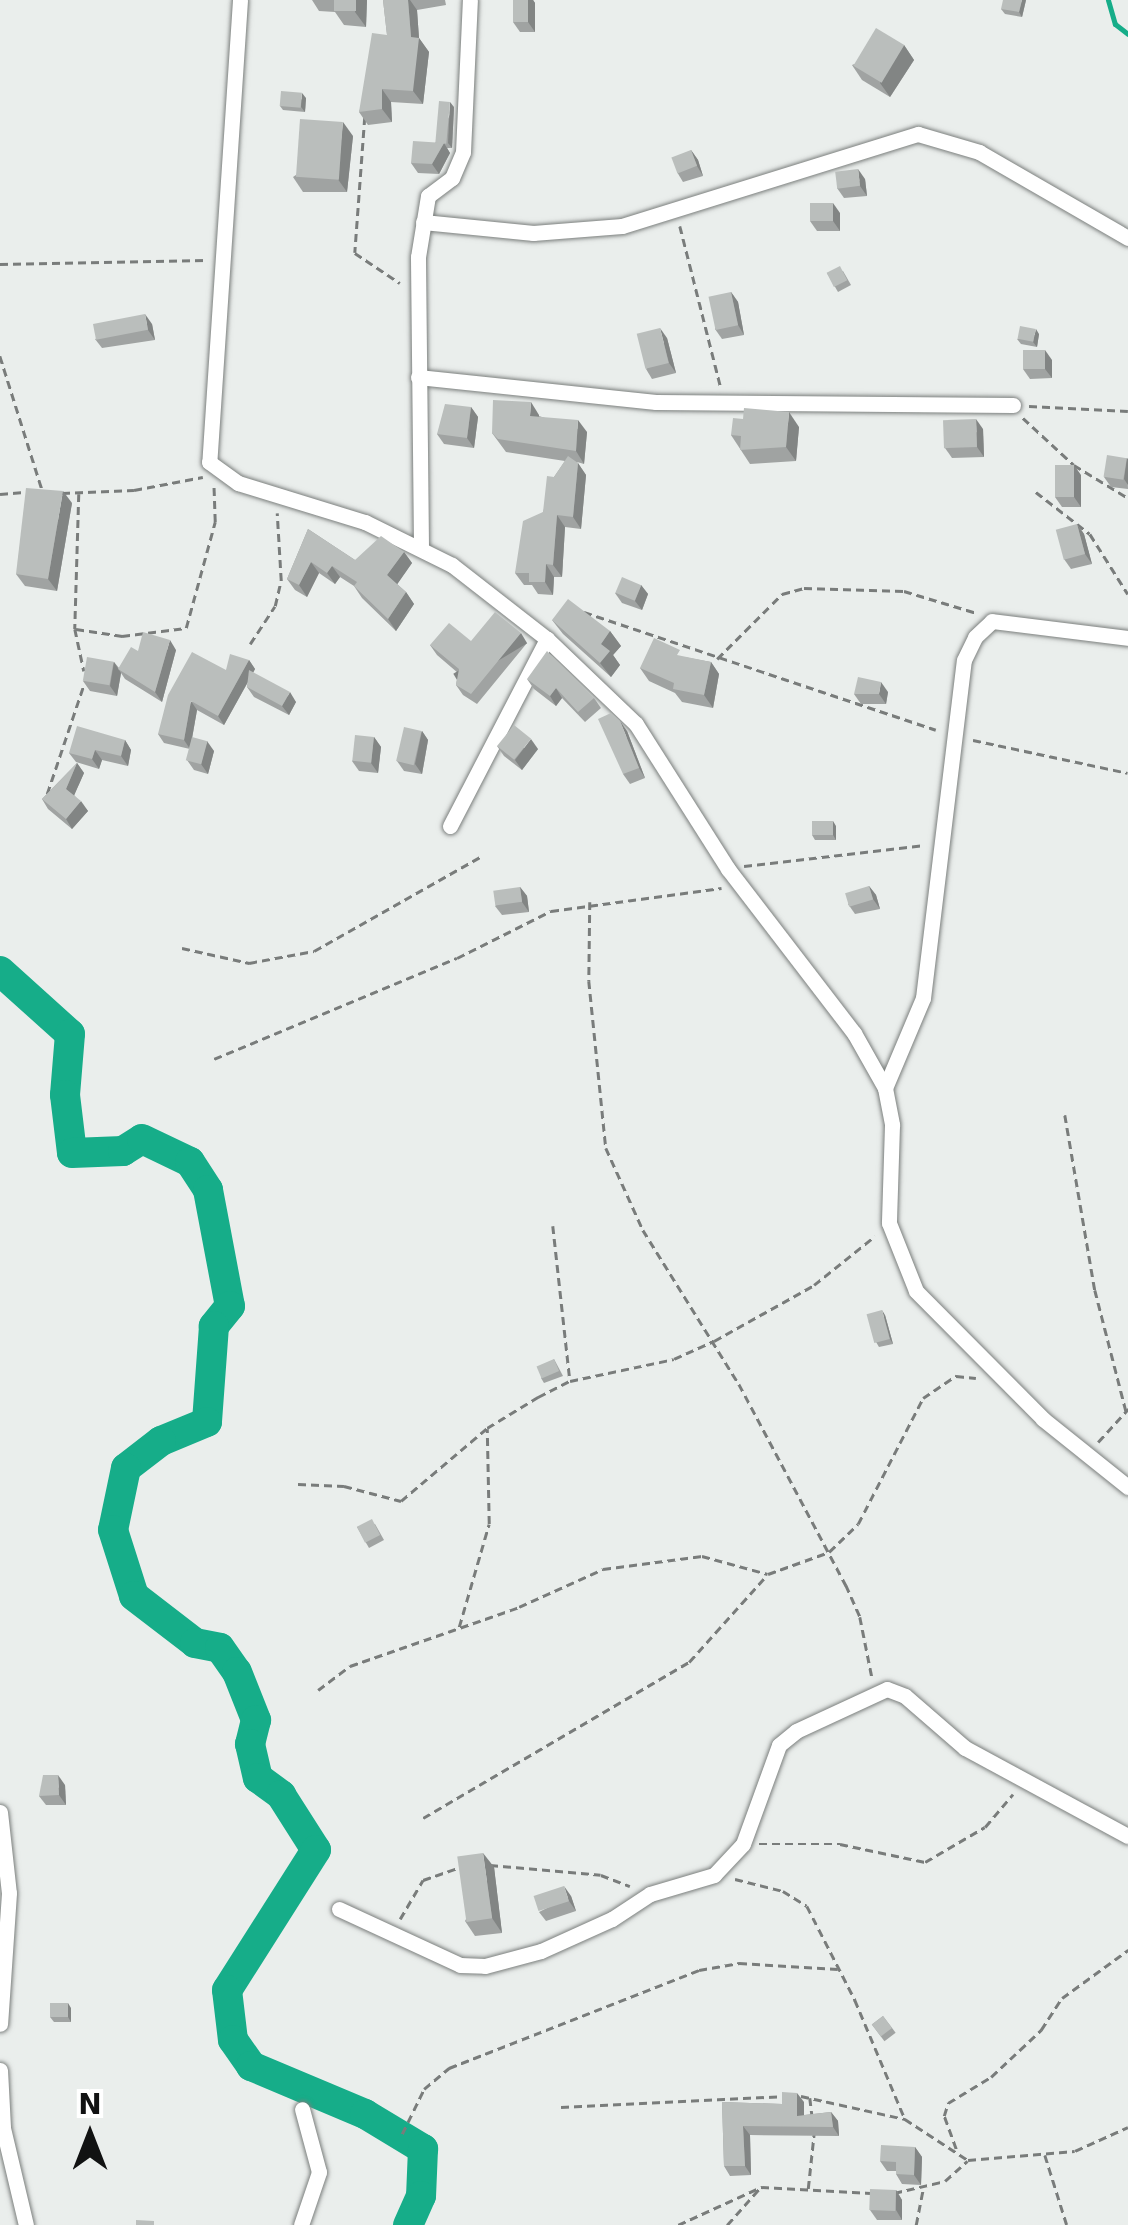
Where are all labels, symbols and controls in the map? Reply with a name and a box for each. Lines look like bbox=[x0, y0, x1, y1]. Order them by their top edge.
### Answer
north arrow bbox=[40, 2085, 140, 2185]
text: N bbox=[78, 2088, 102, 2121]

